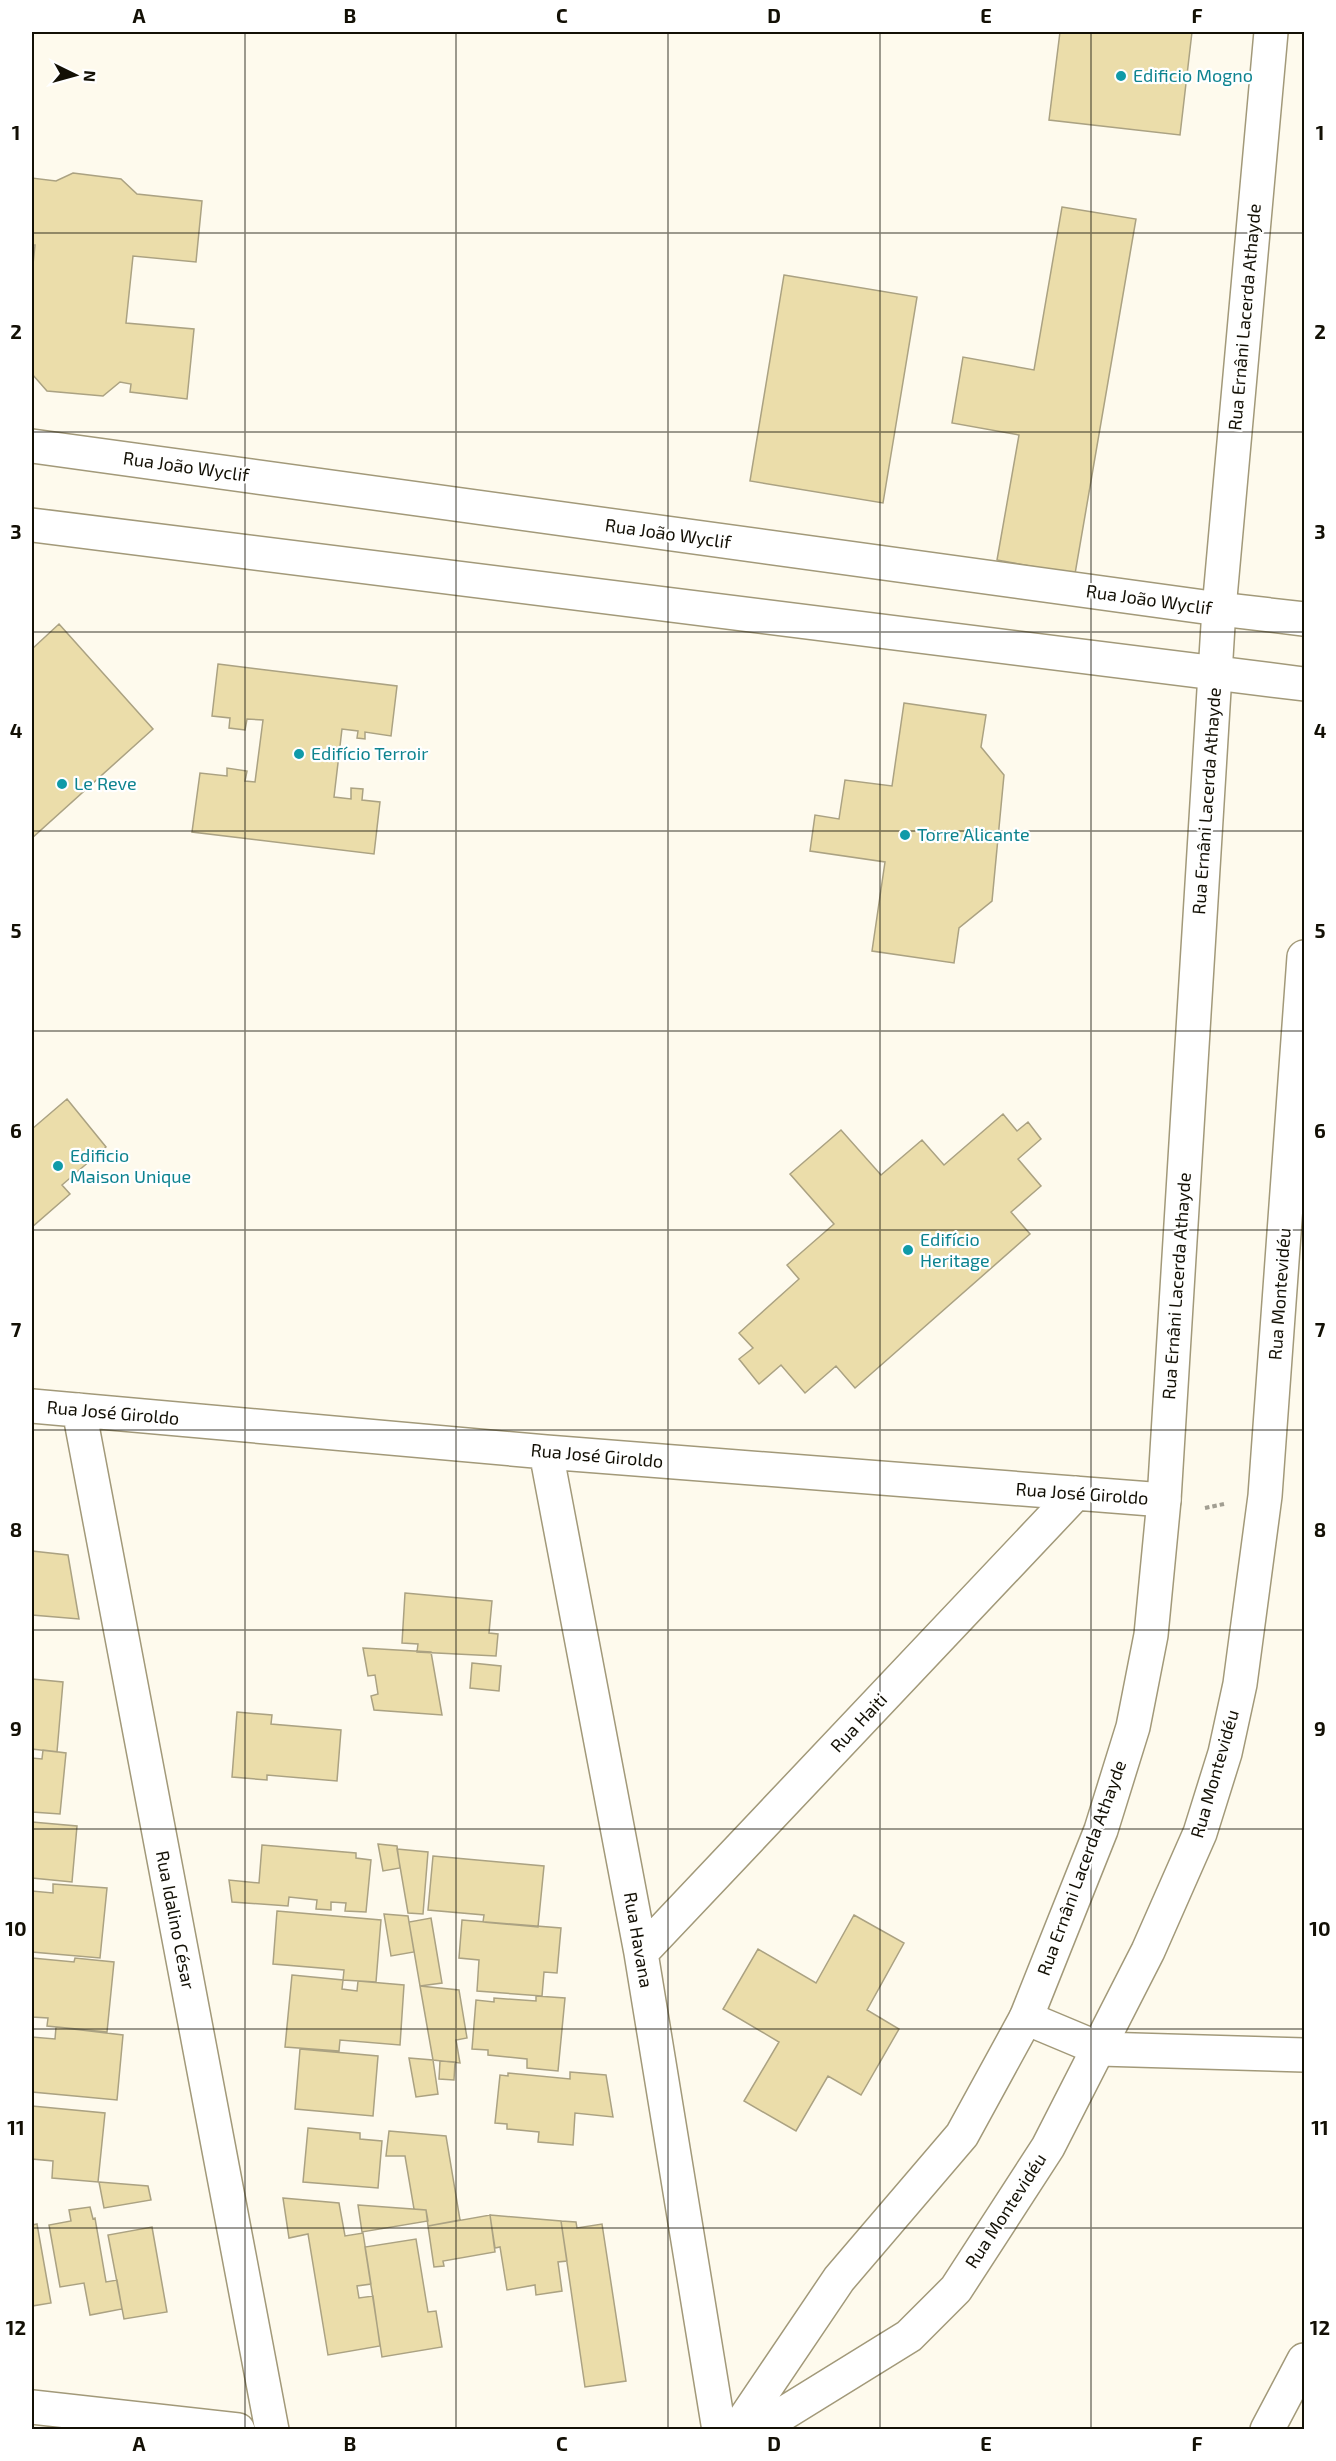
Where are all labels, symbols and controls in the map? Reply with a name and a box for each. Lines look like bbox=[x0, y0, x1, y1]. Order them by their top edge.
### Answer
text: A bbox=[132, 3, 146, 27]
text: B bbox=[344, 3, 356, 27]
text: C bbox=[556, 3, 568, 27]
text: D bbox=[767, 3, 781, 27]
text: E bbox=[980, 3, 992, 27]
text: F bbox=[1191, 3, 1203, 27]
north arrow bbox=[45, 45, 105, 105]
place label: Edificio Mogno bbox=[1133, 64, 1253, 86]
marker: Edificio Mogno bbox=[1114, 69, 1128, 83]
text: N bbox=[80, 70, 100, 83]
text: 1 bbox=[12, 120, 20, 144]
text: 1 bbox=[1316, 120, 1324, 144]
street label: Rua Ernâni Lacerda Athayde bbox=[1223, 203, 1265, 431]
text: 2 bbox=[10, 319, 22, 343]
text: 2 bbox=[1314, 319, 1326, 343]
street label: Rua João Wyclif bbox=[122, 446, 252, 486]
street label: Rua João Wyclif bbox=[604, 513, 734, 553]
text: 3 bbox=[10, 519, 22, 543]
text: 3 bbox=[1314, 519, 1326, 543]
street label: Rua João Wyclif bbox=[1085, 579, 1215, 619]
street label: Rua Ernâni Lacerda Athayde bbox=[1187, 687, 1225, 915]
text: 4 bbox=[10, 718, 23, 742]
text: 4 bbox=[1314, 718, 1327, 742]
place label: Edifício Terroir bbox=[311, 742, 429, 764]
marker: Edifício Terroir bbox=[292, 747, 306, 761]
place label: Le Reve bbox=[74, 772, 137, 794]
marker: Le Reve bbox=[55, 777, 69, 791]
place label: Torre Alicante bbox=[917, 823, 1030, 845]
marker: Torre Alicante bbox=[898, 828, 912, 842]
text: 5 bbox=[10, 918, 22, 942]
text: 5 bbox=[1314, 918, 1326, 942]
text: 6 bbox=[10, 1118, 22, 1142]
text: 6 bbox=[1314, 1118, 1326, 1142]
place label: Edificio Maison Unique bbox=[70, 1144, 191, 1187]
marker: Edificio Maison Unique bbox=[51, 1159, 65, 1173]
street label: Rua Ernâni Lacerda Athayde bbox=[1157, 1172, 1195, 1400]
street label: Rua Montevidéu bbox=[1263, 1227, 1295, 1361]
place label: Edifício Heritage bbox=[920, 1228, 990, 1271]
marker: Edifício Heritage bbox=[901, 1243, 915, 1257]
text: 7 bbox=[11, 1317, 22, 1341]
text: 7 bbox=[1315, 1317, 1326, 1341]
street label: Rua José Giroldo bbox=[46, 1395, 180, 1429]
street label: Rua José Giroldo bbox=[530, 1438, 664, 1472]
street label: Rua José Giroldo bbox=[1015, 1477, 1149, 1509]
text: 8 bbox=[10, 1517, 22, 1541]
text: 8 bbox=[1314, 1517, 1326, 1541]
street label: Rua Haiti bbox=[825, 1688, 891, 1757]
street label: Rua Montevidéu bbox=[1185, 1707, 1243, 1840]
text: 9 bbox=[10, 1716, 22, 1740]
text: 9 bbox=[1314, 1716, 1326, 1740]
street label: Rua Ernâni Lacerda Athayde bbox=[1032, 1757, 1130, 1978]
street label: Rua Idalino César bbox=[152, 1849, 200, 1991]
street label: Rua Havana bbox=[620, 1890, 658, 1989]
text: 10 bbox=[5, 1916, 27, 1940]
text: 10 bbox=[1309, 1916, 1331, 1940]
text: 11 bbox=[7, 2115, 25, 2139]
text: 11 bbox=[1311, 2115, 1329, 2139]
street label: Rua Montevidéu bbox=[960, 2149, 1050, 2272]
text: 12 bbox=[6, 2315, 26, 2339]
text: 12 bbox=[1310, 2315, 1330, 2339]
text: A bbox=[132, 2431, 146, 2455]
text: B bbox=[344, 2431, 356, 2455]
text: C bbox=[556, 2431, 568, 2455]
text: D bbox=[767, 2431, 781, 2455]
text: E bbox=[980, 2431, 992, 2455]
text: F bbox=[1191, 2431, 1203, 2455]

